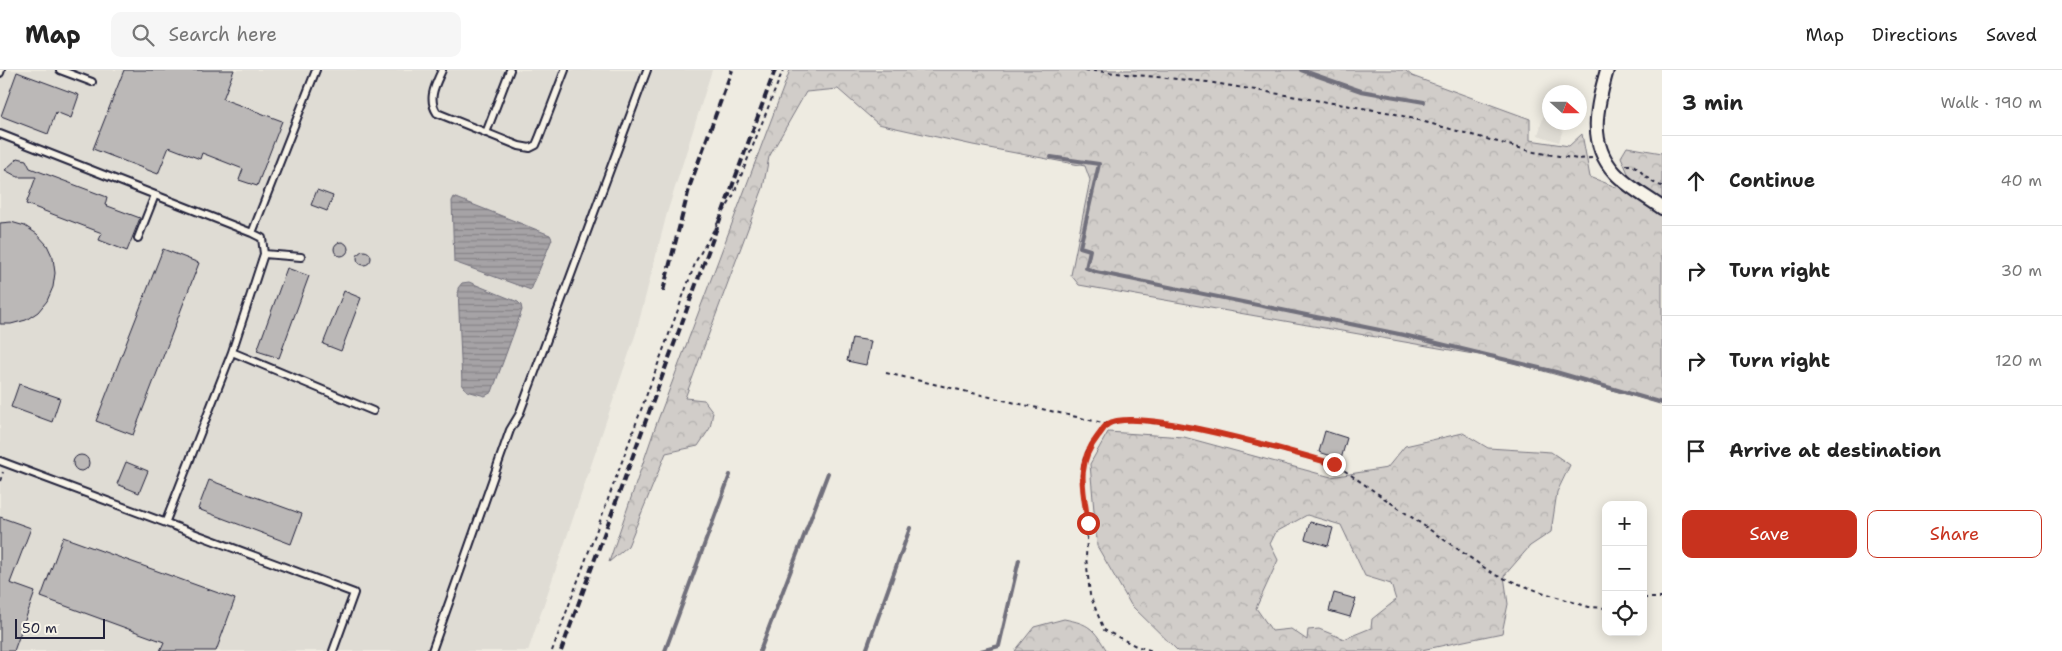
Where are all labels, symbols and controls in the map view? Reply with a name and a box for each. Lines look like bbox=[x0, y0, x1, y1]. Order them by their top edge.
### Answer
search box bbox=[111, 12, 461, 57]
text: Map bbox=[25, 19, 81, 51]
icon: search bbox=[129, 21, 157, 49]
text: Search here bbox=[169, 22, 277, 47]
text: Map bbox=[1806, 23, 1844, 47]
text: Directions bbox=[1872, 23, 1958, 47]
text: Saved bbox=[1986, 23, 2037, 47]
north arrow bbox=[1542, 85, 1587, 130]
text: 3 min bbox=[1682, 89, 1743, 117]
text: Walk · 190 m bbox=[1940, 92, 2042, 113]
icon: ahead bbox=[1682, 167, 1710, 195]
text: Continue bbox=[1729, 168, 1815, 193]
text: 40 m bbox=[2000, 170, 2042, 191]
icon: right bbox=[1682, 257, 1710, 285]
text: Turn right bbox=[1729, 258, 1830, 283]
text: 30 m bbox=[2001, 260, 2042, 281]
icon: right bbox=[1682, 347, 1710, 375]
text: Turn right bbox=[1729, 348, 1830, 373]
text: 120 m bbox=[1995, 350, 2042, 371]
icon: arrive bbox=[1682, 437, 1710, 465]
text: Arrive at destination bbox=[1729, 438, 1941, 463]
route end bbox=[1323, 453, 1346, 476]
map controls bbox=[1602, 501, 1647, 636]
button: + bbox=[1602, 501, 1647, 546]
button: Save bbox=[1682, 510, 1857, 558]
button: Share bbox=[1867, 510, 2042, 558]
route start bbox=[1077, 512, 1100, 535]
button: − bbox=[1602, 546, 1647, 591]
button: locate bbox=[1602, 591, 1647, 636]
scale bar bbox=[15, 616, 105, 639]
text: 50 m bbox=[22, 619, 57, 637]

